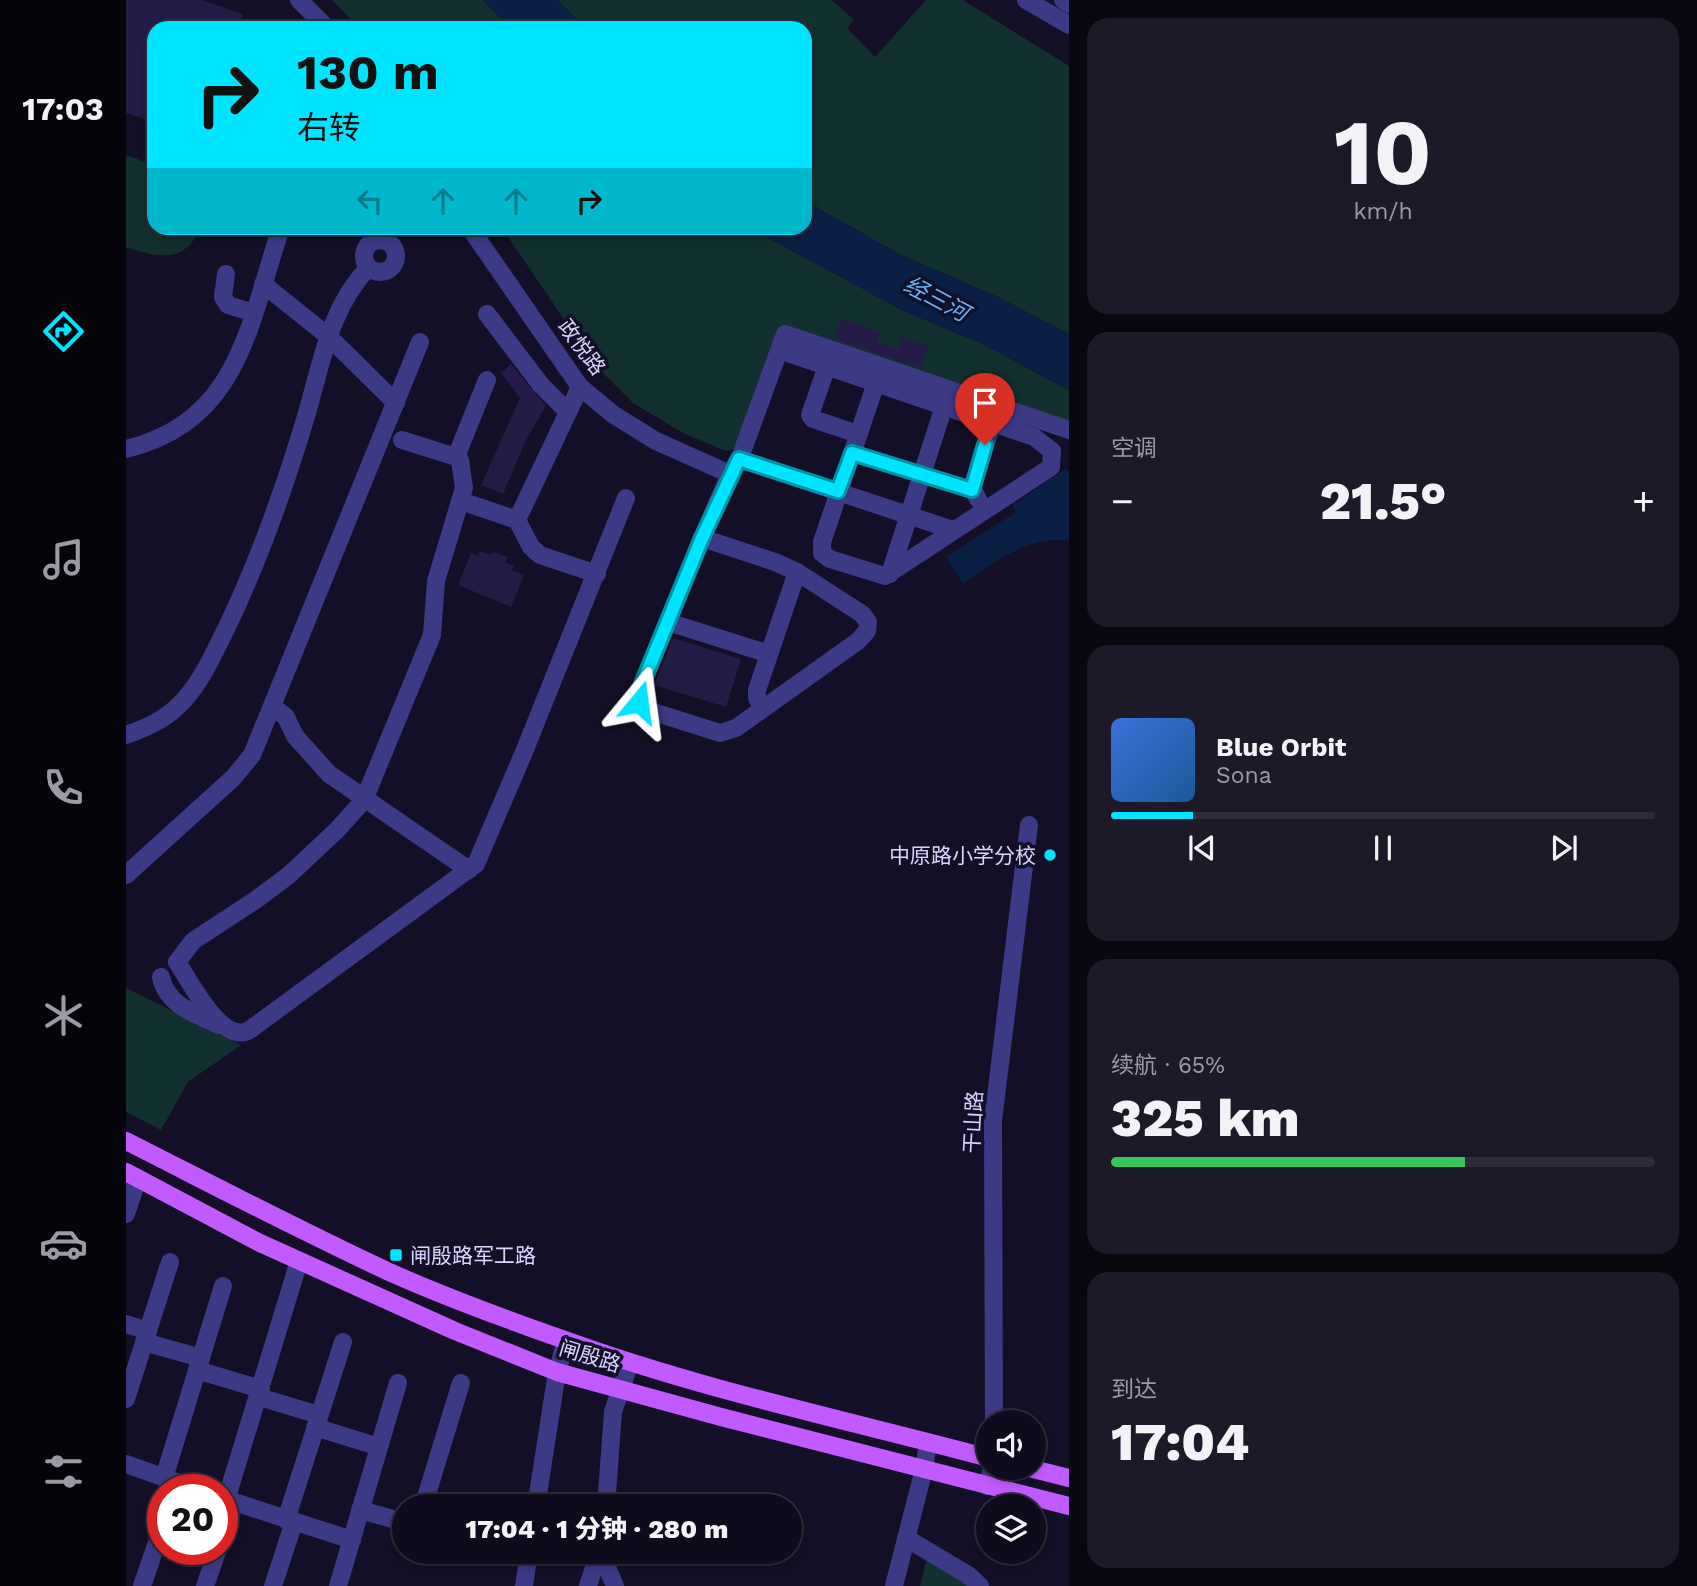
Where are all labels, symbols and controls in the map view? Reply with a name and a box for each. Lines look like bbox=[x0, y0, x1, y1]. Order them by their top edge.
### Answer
text: 130 m bbox=[297, 43, 439, 101]
icon: right bbox=[182, 49, 273, 140]
text: 17:03 bbox=[22, 90, 104, 128]
text: 10 bbox=[1334, 99, 1432, 206]
text: 右转 bbox=[297, 109, 361, 147]
icon: left bbox=[351, 182, 389, 220]
icon: ahead bbox=[424, 182, 462, 220]
icon: ahead bbox=[497, 182, 535, 220]
icon: right bbox=[570, 182, 608, 220]
text: km/h bbox=[1353, 198, 1413, 225]
water label: 经三河 bbox=[899, 271, 976, 329]
icon: directions bbox=[39, 307, 88, 356]
street label: 政悦路 bbox=[553, 314, 611, 380]
pin bbox=[955, 373, 1015, 445]
icon: arrive bbox=[966, 384, 1004, 422]
text: 空调 bbox=[1111, 435, 1157, 462]
text: 21.5° bbox=[1320, 471, 1446, 532]
text: − bbox=[1111, 479, 1134, 523]
text: + bbox=[1632, 479, 1655, 523]
icon: music bbox=[39, 535, 88, 584]
position arrow bbox=[602, 665, 676, 739]
text: Blue Orbit bbox=[1216, 732, 1346, 762]
text: Sona bbox=[1216, 762, 1272, 789]
icon: phone bbox=[39, 763, 88, 812]
icon: previous bbox=[1183, 829, 1221, 867]
icon: pause bbox=[1364, 829, 1402, 867]
icon: next bbox=[1545, 829, 1583, 867]
place label: 中原路小学分校 bbox=[889, 843, 1036, 868]
marker: 中原路小学分校 bbox=[1042, 847, 1058, 863]
icon: climate bbox=[39, 991, 88, 1040]
text: 续航 · 65% bbox=[1111, 1052, 1225, 1079]
text: 325 km bbox=[1111, 1088, 1300, 1149]
street label: 干山路 bbox=[959, 1090, 987, 1154]
icon: car bbox=[39, 1219, 88, 1268]
place label: 闸殷路军工路 bbox=[410, 1243, 536, 1268]
marker: 闸殷路军工路 bbox=[388, 1247, 404, 1263]
street label: 闸殷路 bbox=[556, 1335, 624, 1377]
text: 到达 bbox=[1111, 1376, 1157, 1403]
map controls bbox=[976, 1410, 1046, 1564]
button: sound bbox=[976, 1410, 1046, 1480]
text: 17:04 bbox=[1111, 1412, 1249, 1473]
icon: filters bbox=[39, 1447, 88, 1496]
speed limit sign: 20 bbox=[147, 1474, 238, 1565]
button: layers bbox=[976, 1494, 1046, 1564]
text: 17:04 · 1 分钟 · 280 m bbox=[466, 1514, 728, 1544]

